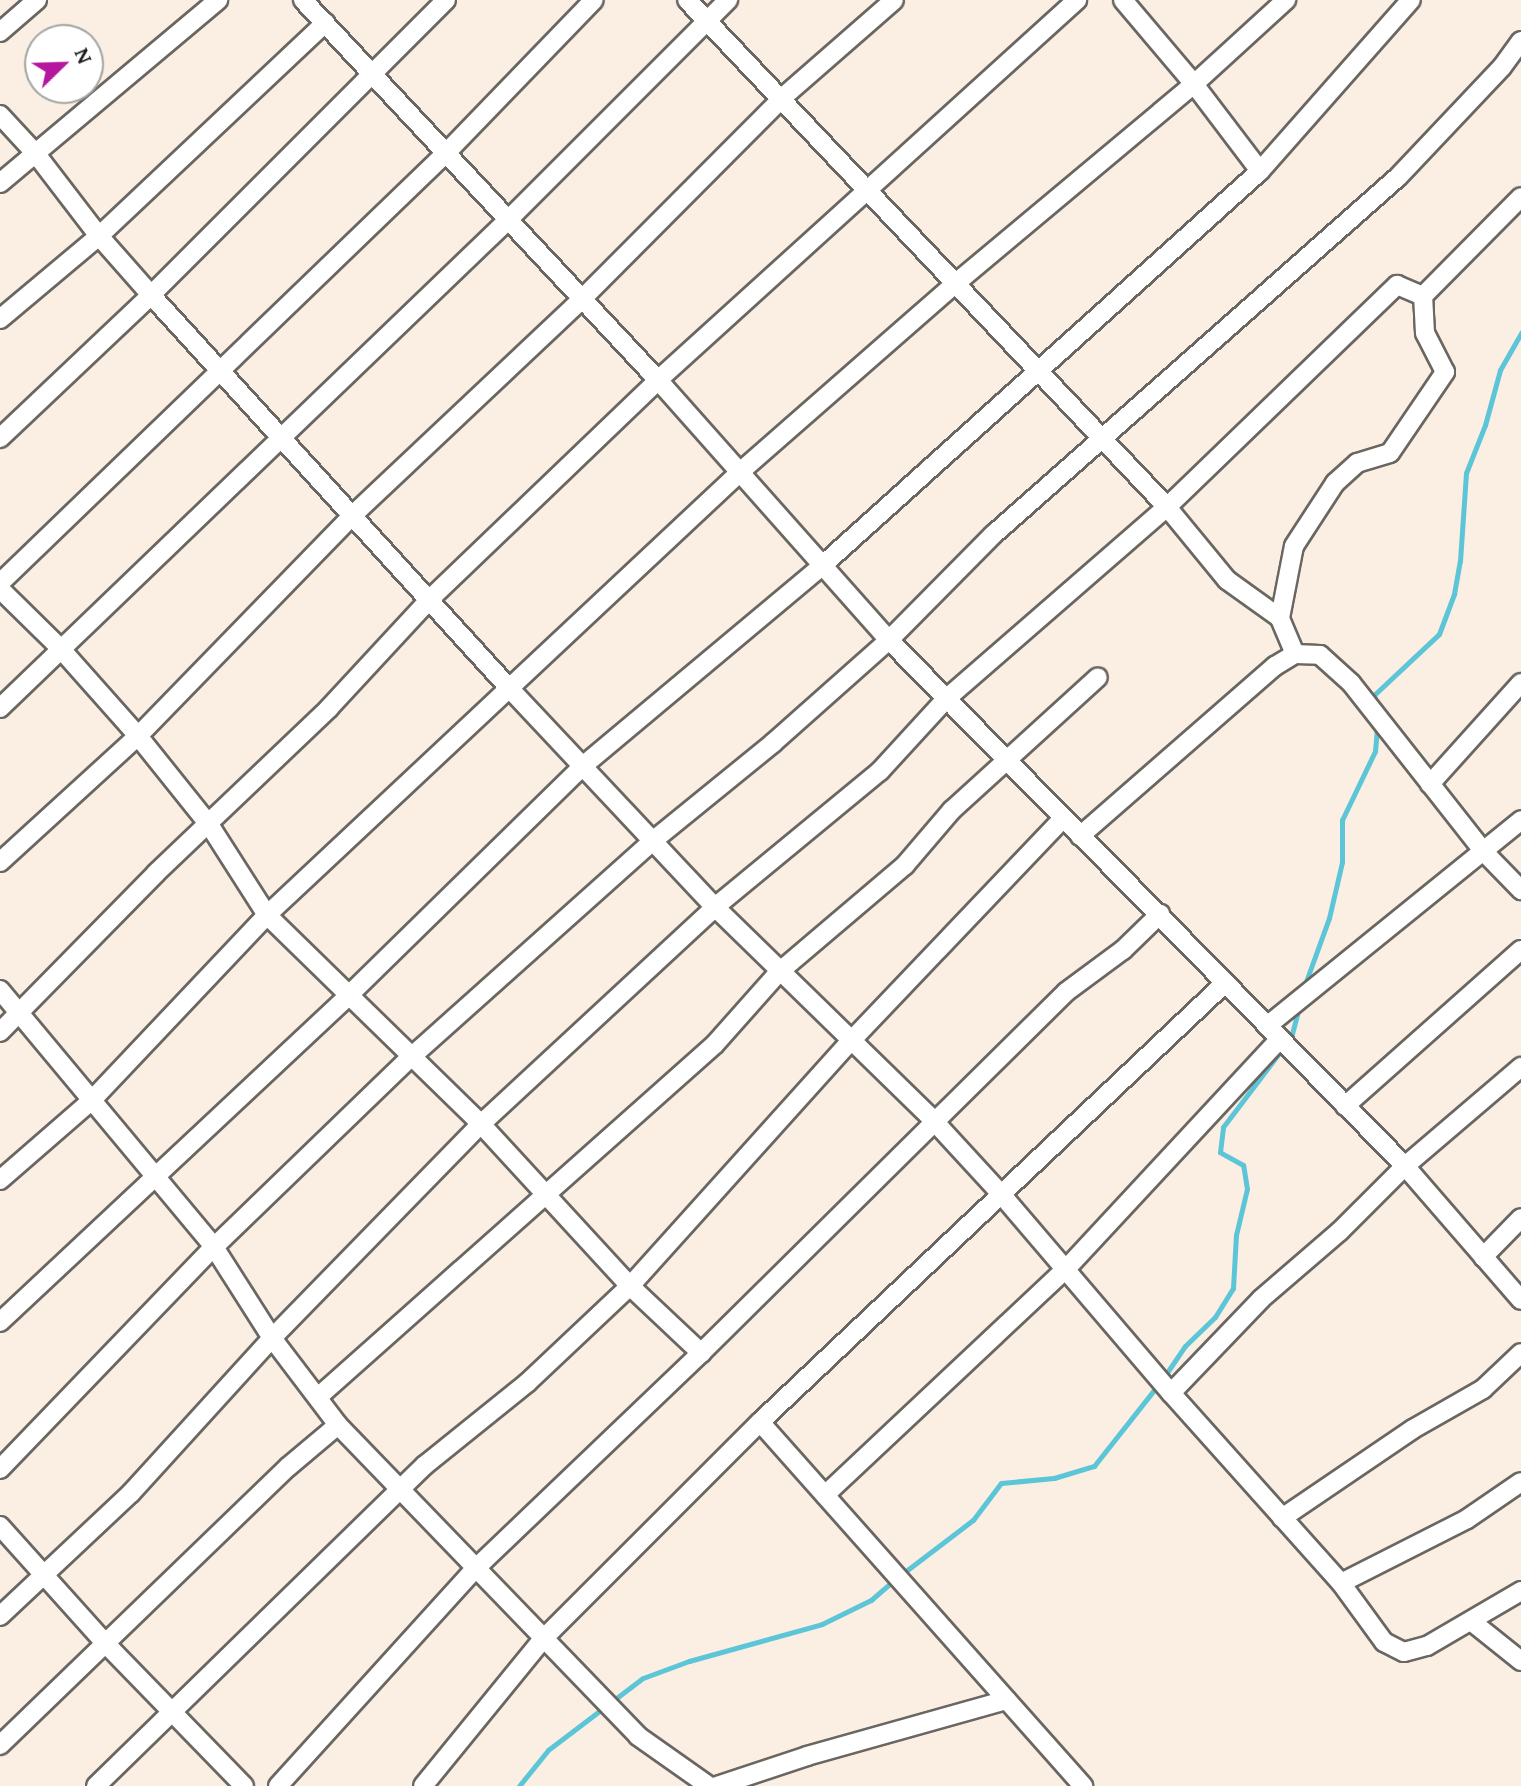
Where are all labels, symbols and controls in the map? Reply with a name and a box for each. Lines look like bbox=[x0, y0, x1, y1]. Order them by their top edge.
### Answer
north arrow bbox=[24, 24, 104, 104]
text: N bbox=[67, 42, 102, 68]

